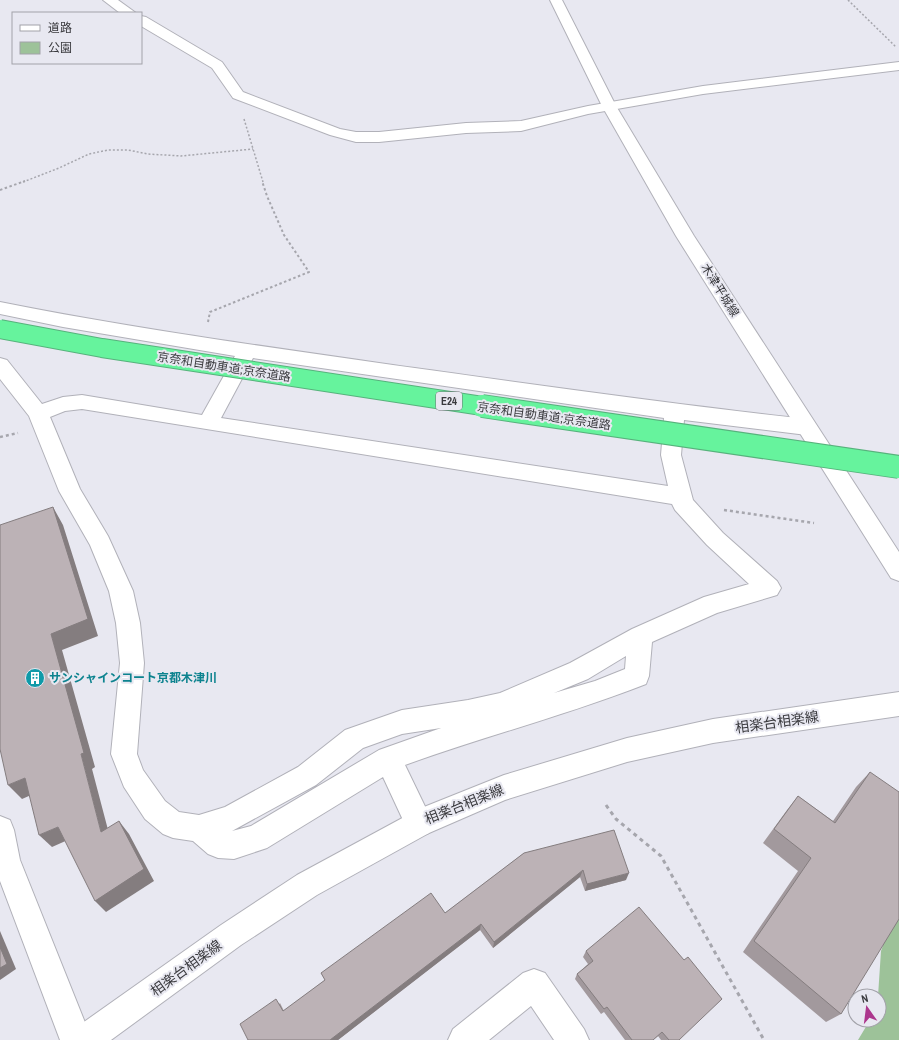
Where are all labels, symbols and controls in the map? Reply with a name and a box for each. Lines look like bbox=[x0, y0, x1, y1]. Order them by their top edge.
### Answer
legend bbox=[12, 12, 142, 64]
text: 道路 bbox=[48, 20, 72, 36]
text: 公園 bbox=[48, 40, 72, 56]
street label: 木津平城線 bbox=[697, 260, 743, 320]
street label: 京奈和自動車道;京奈道路 bbox=[156, 349, 292, 385]
road number: E24 bbox=[436, 392, 462, 410]
street label: 京奈和自動車道;京奈道路 bbox=[476, 399, 612, 433]
building icon: サンシャインコート京都木津川 bbox=[24, 667, 46, 689]
place label: サンシャインコート京都木津川 bbox=[49, 670, 217, 686]
street label: 相楽台相楽線 bbox=[734, 707, 820, 737]
street label: 相楽台相楽線 bbox=[422, 780, 506, 828]
street label: 相楽台相楽線 bbox=[147, 936, 225, 1000]
north arrow bbox=[847, 988, 887, 1028]
text: N bbox=[860, 991, 869, 1006]

